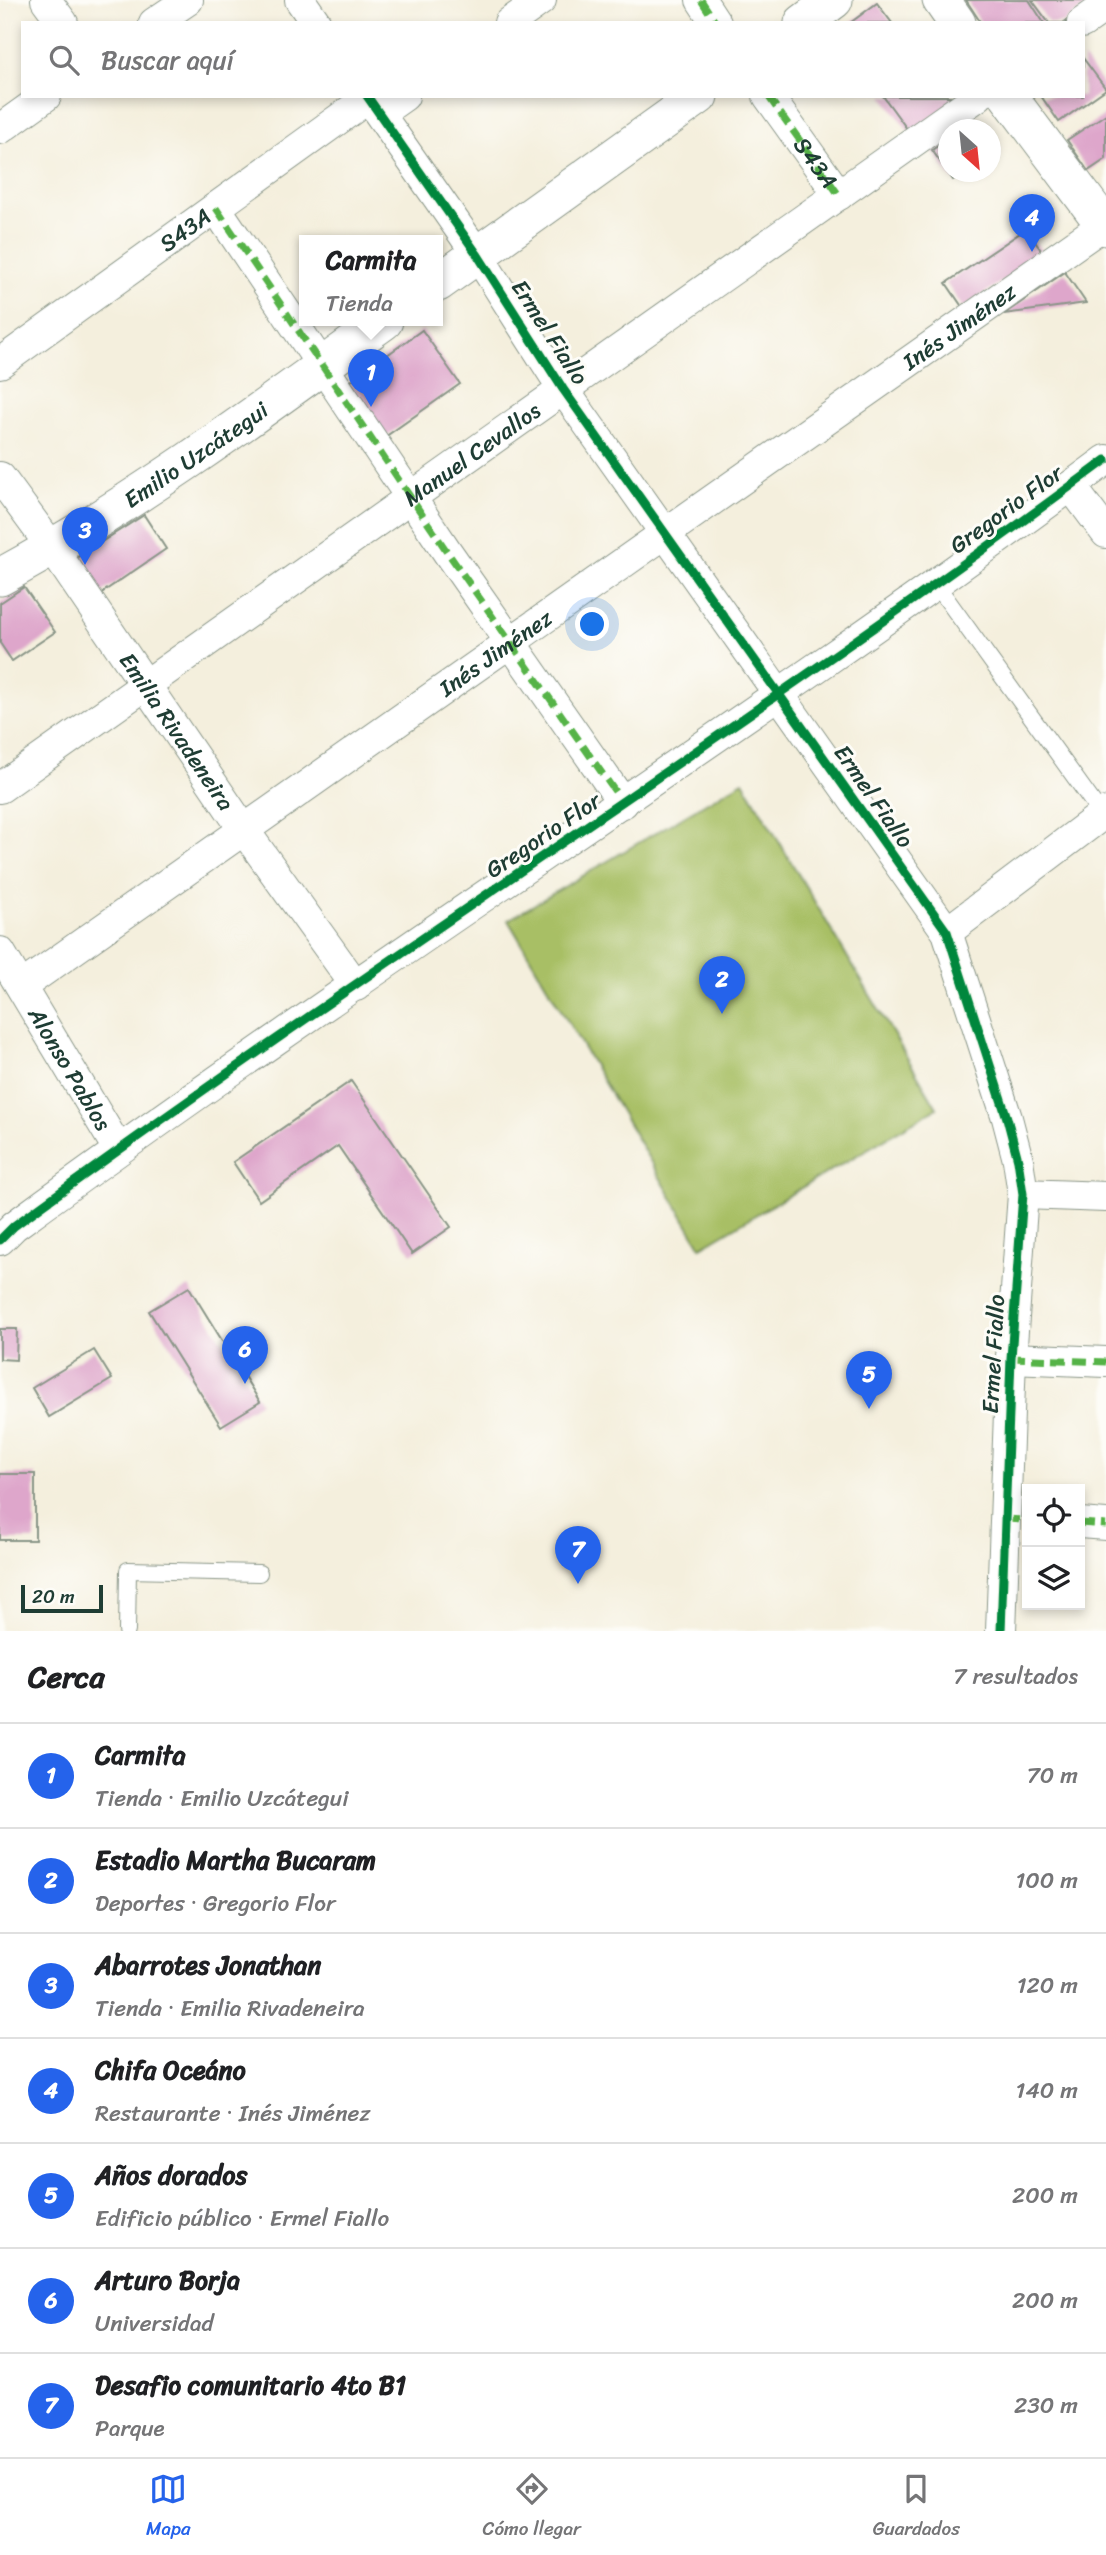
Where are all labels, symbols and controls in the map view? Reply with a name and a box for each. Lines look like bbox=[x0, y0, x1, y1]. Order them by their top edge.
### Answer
search box bbox=[21, 21, 1085, 98]
text: Buscar aquí bbox=[101, 37, 234, 83]
icon: search bbox=[45, 41, 83, 79]
north arrow bbox=[938, 119, 1001, 182]
street label: S43A bbox=[782, 128, 849, 198]
pin: 4 bbox=[1009, 194, 1055, 252]
street label: S43A bbox=[150, 197, 220, 263]
popup bbox=[299, 235, 443, 326]
text: Carmita bbox=[326, 237, 416, 283]
street label: Ermel Fiallo bbox=[500, 271, 599, 394]
street label: Inés Jiménez bbox=[893, 271, 1026, 382]
text: Tienda bbox=[326, 283, 393, 324]
pin: 1 bbox=[348, 349, 394, 407]
street label: Emilio Uzcátegui bbox=[115, 390, 278, 520]
street label: Manuel Cevallos bbox=[395, 391, 550, 518]
street label: Gregorio Flor bbox=[941, 453, 1073, 565]
pin: 3 bbox=[62, 507, 108, 565]
street label: Inés Jiménez bbox=[429, 598, 562, 708]
your location bbox=[575, 607, 609, 641]
street label: Emilia Rivadeneira bbox=[108, 644, 246, 820]
street label: Ermel Fiallo bbox=[823, 736, 925, 857]
street label: Gregorio Flor bbox=[477, 780, 611, 889]
pin: 2 bbox=[699, 956, 745, 1014]
street label: Alonso Pablos bbox=[16, 998, 123, 1139]
street label: Ermel Fiallo bbox=[970, 1293, 1017, 1415]
pin: 6 bbox=[222, 1326, 268, 1384]
pin: 5 bbox=[846, 1351, 892, 1409]
map controls bbox=[1022, 1484, 1085, 1610]
button: locate bbox=[1022, 1484, 1085, 1547]
pin: 7 bbox=[555, 1526, 601, 1584]
button: layers bbox=[1022, 1547, 1085, 1610]
text: 20 m bbox=[32, 1580, 75, 1613]
scale bar bbox=[21, 1582, 103, 1614]
text: Cerca bbox=[28, 1650, 104, 1704]
text: 7 resultados bbox=[953, 1656, 1078, 1697]
text: Carmita bbox=[95, 1732, 186, 1778]
text: 1 bbox=[46, 1755, 56, 1796]
text: 70 m bbox=[1027, 1755, 1078, 1796]
text: Tienda · Emilio Uzcátegui bbox=[95, 1778, 349, 1819]
text: Estadio Martha Bucaram bbox=[95, 1837, 376, 1883]
text: 2 bbox=[44, 1860, 58, 1901]
text: 100 m bbox=[1015, 1860, 1078, 1901]
text: Deportes · Gregorio Flor bbox=[95, 1883, 335, 1924]
text: Abarrotes Jonathan bbox=[95, 1942, 321, 1988]
text: 3 bbox=[45, 1965, 57, 2006]
text: 120 m bbox=[1017, 1965, 1078, 2006]
text: Tienda · Emilia Rivadeneira bbox=[95, 1988, 365, 2029]
text: Chifa Oceáno bbox=[95, 2047, 246, 2093]
text: 4 bbox=[44, 2070, 58, 2111]
text: 140 m bbox=[1016, 2070, 1078, 2111]
text: Restaurante · Inés Jiménez bbox=[95, 2093, 370, 2134]
text: Años dorados bbox=[95, 2152, 248, 2198]
text: 5 bbox=[44, 2175, 58, 2216]
text: 200 m bbox=[1012, 2175, 1078, 2216]
text: Edificio público · Ermel Fiallo bbox=[95, 2198, 389, 2239]
text: Arturo Borja bbox=[95, 2257, 240, 2303]
text: 6 bbox=[44, 2280, 58, 2321]
text: 200 m bbox=[1012, 2280, 1078, 2321]
text: Universidad bbox=[95, 2303, 214, 2344]
text: Desafio comunitario 4to B1 bbox=[95, 2362, 406, 2408]
text: 7 bbox=[44, 2385, 58, 2426]
text: 230 m bbox=[1014, 2385, 1078, 2426]
text: Parque bbox=[95, 2408, 165, 2449]
tab: Mapa bbox=[146, 2470, 191, 2545]
tab: Cómo llegar bbox=[483, 2470, 581, 2545]
tab: Guardados bbox=[873, 2470, 960, 2545]

